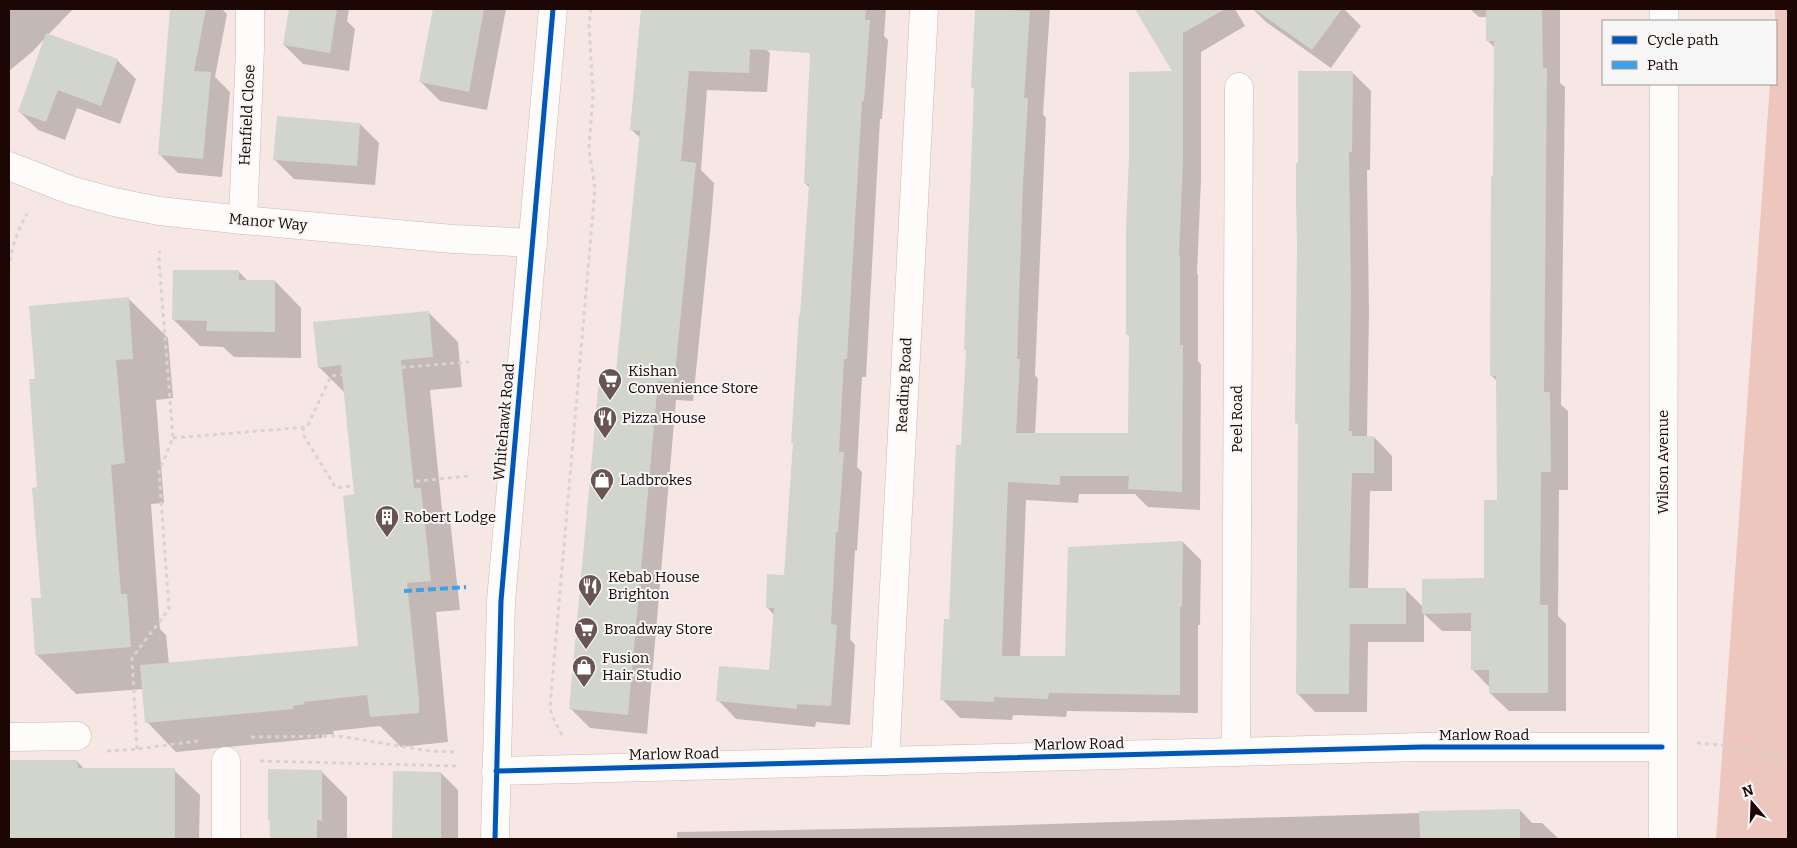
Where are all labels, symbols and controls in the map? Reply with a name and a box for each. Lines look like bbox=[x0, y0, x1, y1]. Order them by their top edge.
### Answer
legend bbox=[1602, 20, 1777, 85]
text: Cycle path bbox=[1647, 31, 1719, 49]
text: Path bbox=[1647, 56, 1679, 74]
street label: Henfield Close bbox=[235, 64, 259, 166]
street label: Manor Way bbox=[228, 210, 308, 234]
street label: Reading Road bbox=[893, 337, 915, 433]
street label: Whitehawk Road bbox=[490, 362, 518, 482]
place label: Kishan Convenience Store bbox=[628, 362, 758, 397]
supermarket icon: Kishan Convenience Store bbox=[597, 367, 623, 401]
street label: Peel Road bbox=[1228, 385, 1246, 453]
restaurant icon: Pizza House bbox=[592, 405, 618, 439]
place label: Pizza House bbox=[622, 409, 706, 427]
street label: Wilson Avenue bbox=[1654, 410, 1672, 514]
shop icon: Ladbrokes bbox=[589, 467, 615, 501]
place label: Ladbrokes bbox=[620, 471, 692, 489]
building icon: Robert Lodge bbox=[374, 504, 400, 538]
place label: Robert Lodge bbox=[404, 508, 496, 526]
place label: Kebab House Brighton bbox=[608, 568, 700, 603]
restaurant icon: Kebab House Brighton bbox=[577, 573, 603, 607]
supermarket icon: Broadway Store bbox=[573, 616, 599, 650]
place label: Broadway Store bbox=[604, 620, 713, 638]
place label: Fusion Hair Studio bbox=[602, 649, 682, 684]
shop icon: Fusion Hair Studio bbox=[571, 654, 597, 688]
street label: Marlow Road bbox=[1439, 726, 1529, 744]
street label: Marlow Road bbox=[1034, 734, 1125, 754]
street label: Marlow Road bbox=[629, 744, 720, 764]
north arrow bbox=[1727, 778, 1777, 828]
text: N bbox=[1740, 781, 1756, 801]

